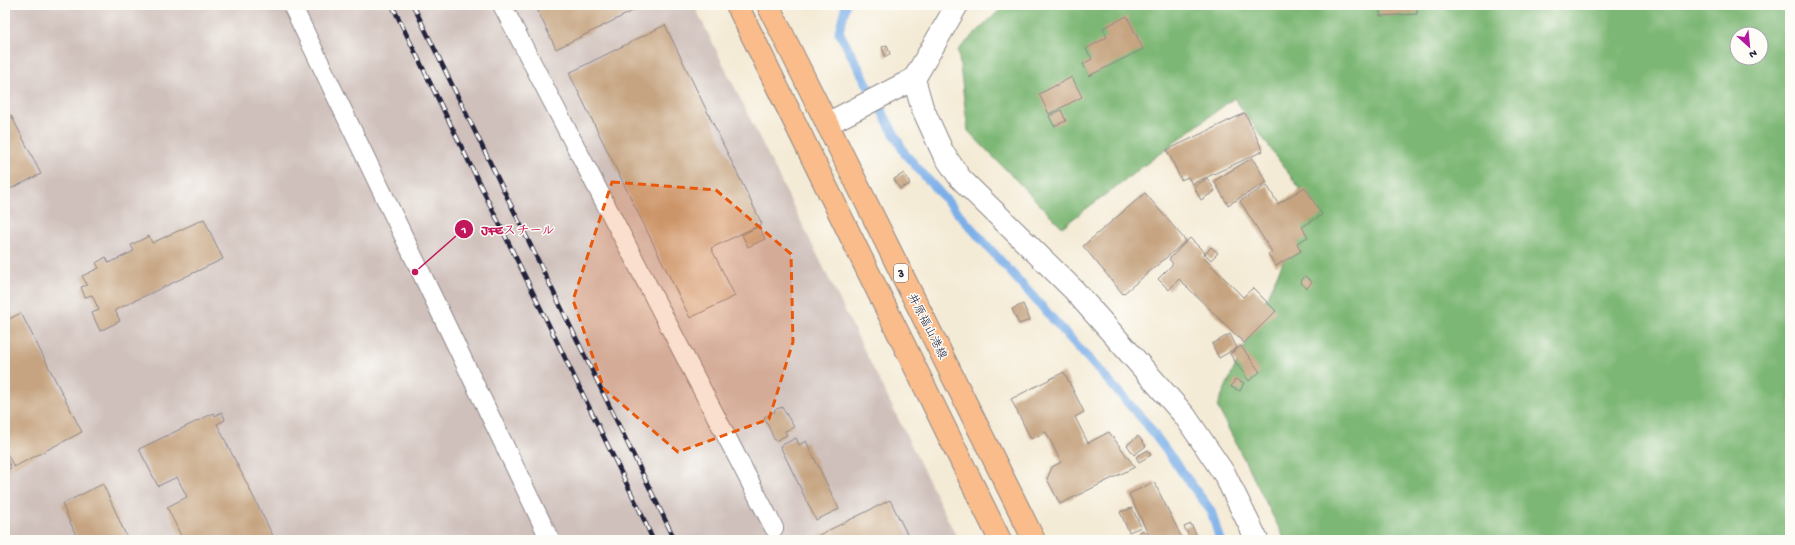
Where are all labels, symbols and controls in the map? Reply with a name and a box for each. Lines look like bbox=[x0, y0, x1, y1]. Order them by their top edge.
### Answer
north arrow bbox=[1729, 26, 1769, 66]
text: N bbox=[1747, 46, 1759, 60]
callout: JFEスチール bbox=[454, 216, 563, 241]
text: 1 bbox=[461, 224, 467, 238]
text: JFEスチール bbox=[480, 224, 555, 239]
road number: 3 bbox=[894, 264, 908, 282]
street label: 井原福山港線 bbox=[904, 291, 950, 362]

